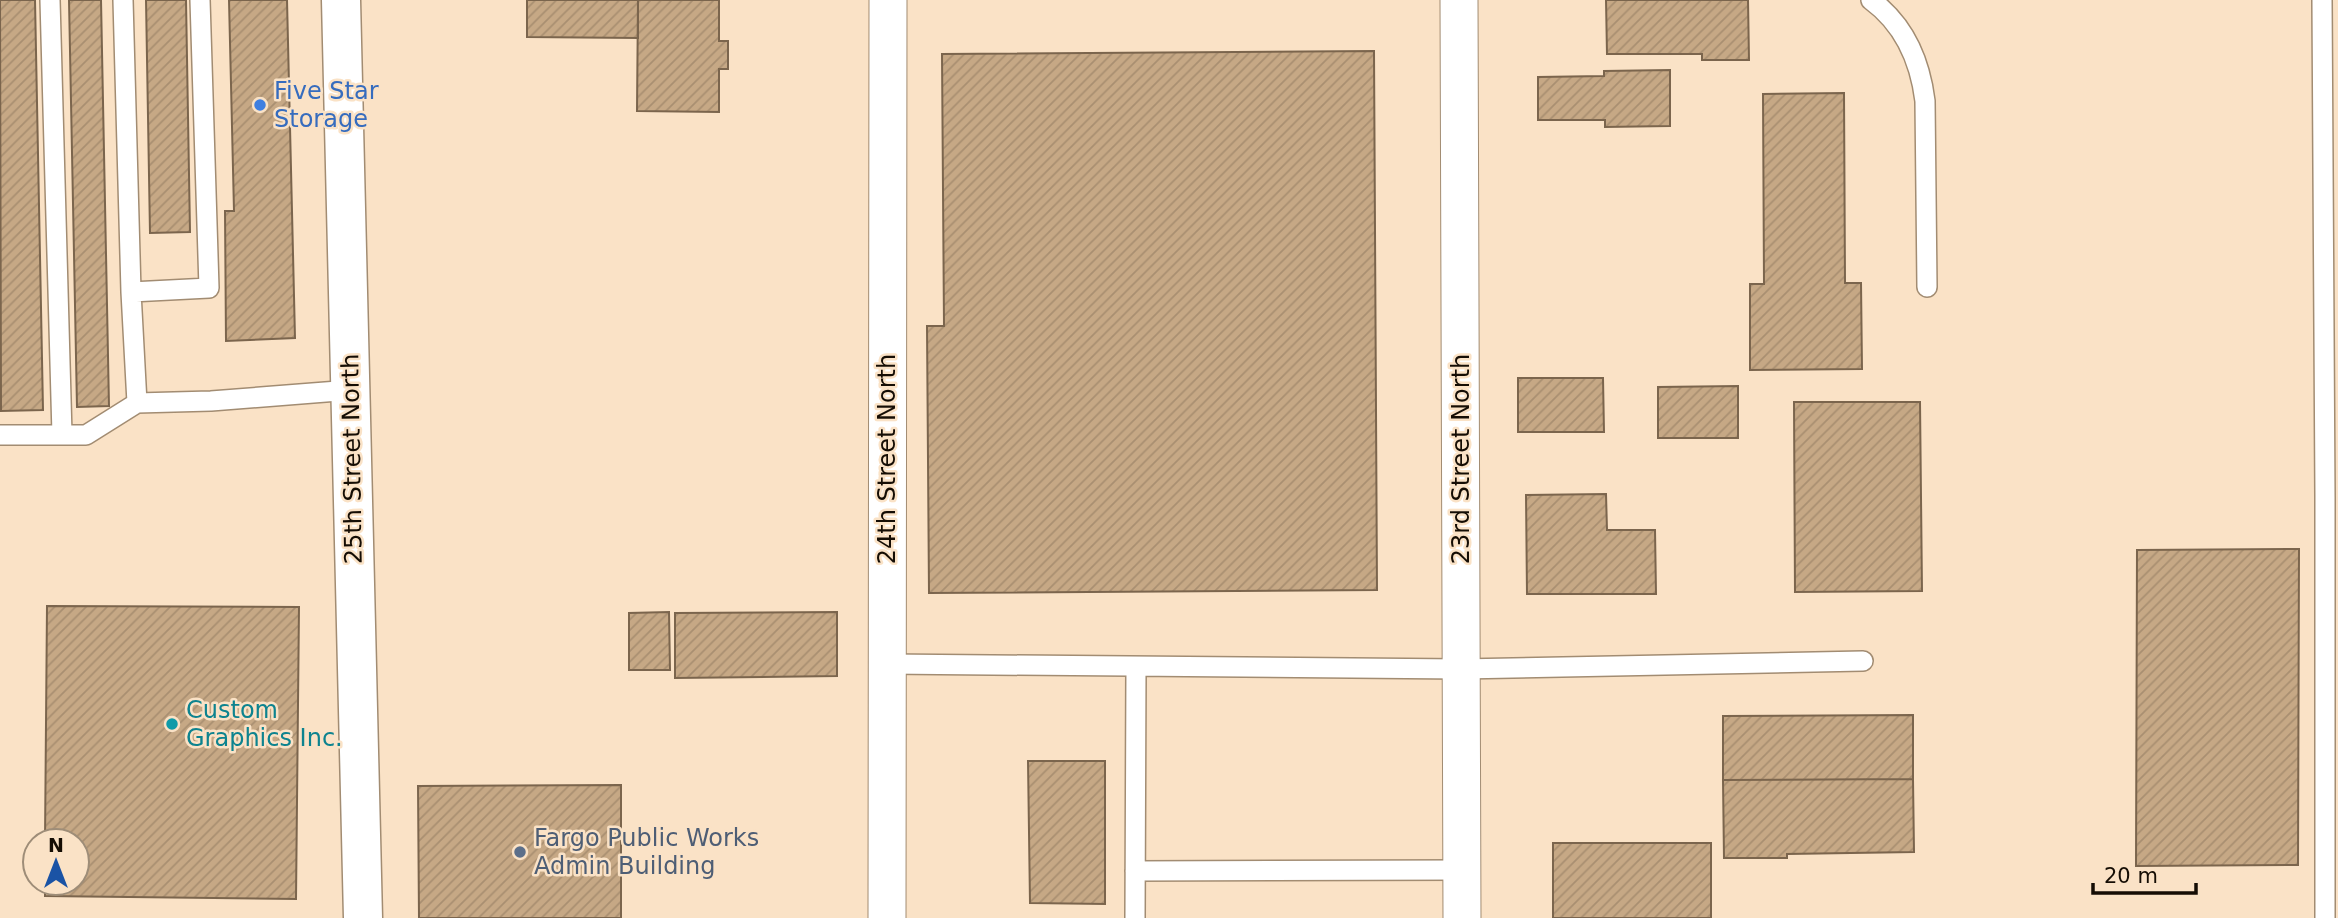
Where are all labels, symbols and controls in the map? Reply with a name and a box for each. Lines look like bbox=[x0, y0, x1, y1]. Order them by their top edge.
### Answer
place label: Five Star Storage bbox=[274, 77, 379, 133]
marker: Five Star Storage bbox=[252, 97, 268, 113]
street label: 25th Street North bbox=[336, 354, 368, 564]
street label: 24th Street North bbox=[873, 354, 901, 564]
street label: 23rd Street North bbox=[1447, 354, 1475, 564]
place label: Custom Graphics Inc. bbox=[186, 696, 343, 752]
marker: Custom Graphics Inc. bbox=[164, 716, 180, 732]
place label: Fargo Public Works Admin Building bbox=[534, 824, 759, 880]
north arrow bbox=[21, 827, 91, 897]
text: N bbox=[48, 834, 64, 856]
marker: Fargo Public Works Admin Building bbox=[512, 844, 528, 860]
scale bar bbox=[2093, 852, 2196, 896]
text: 20 m bbox=[2104, 864, 2158, 888]

